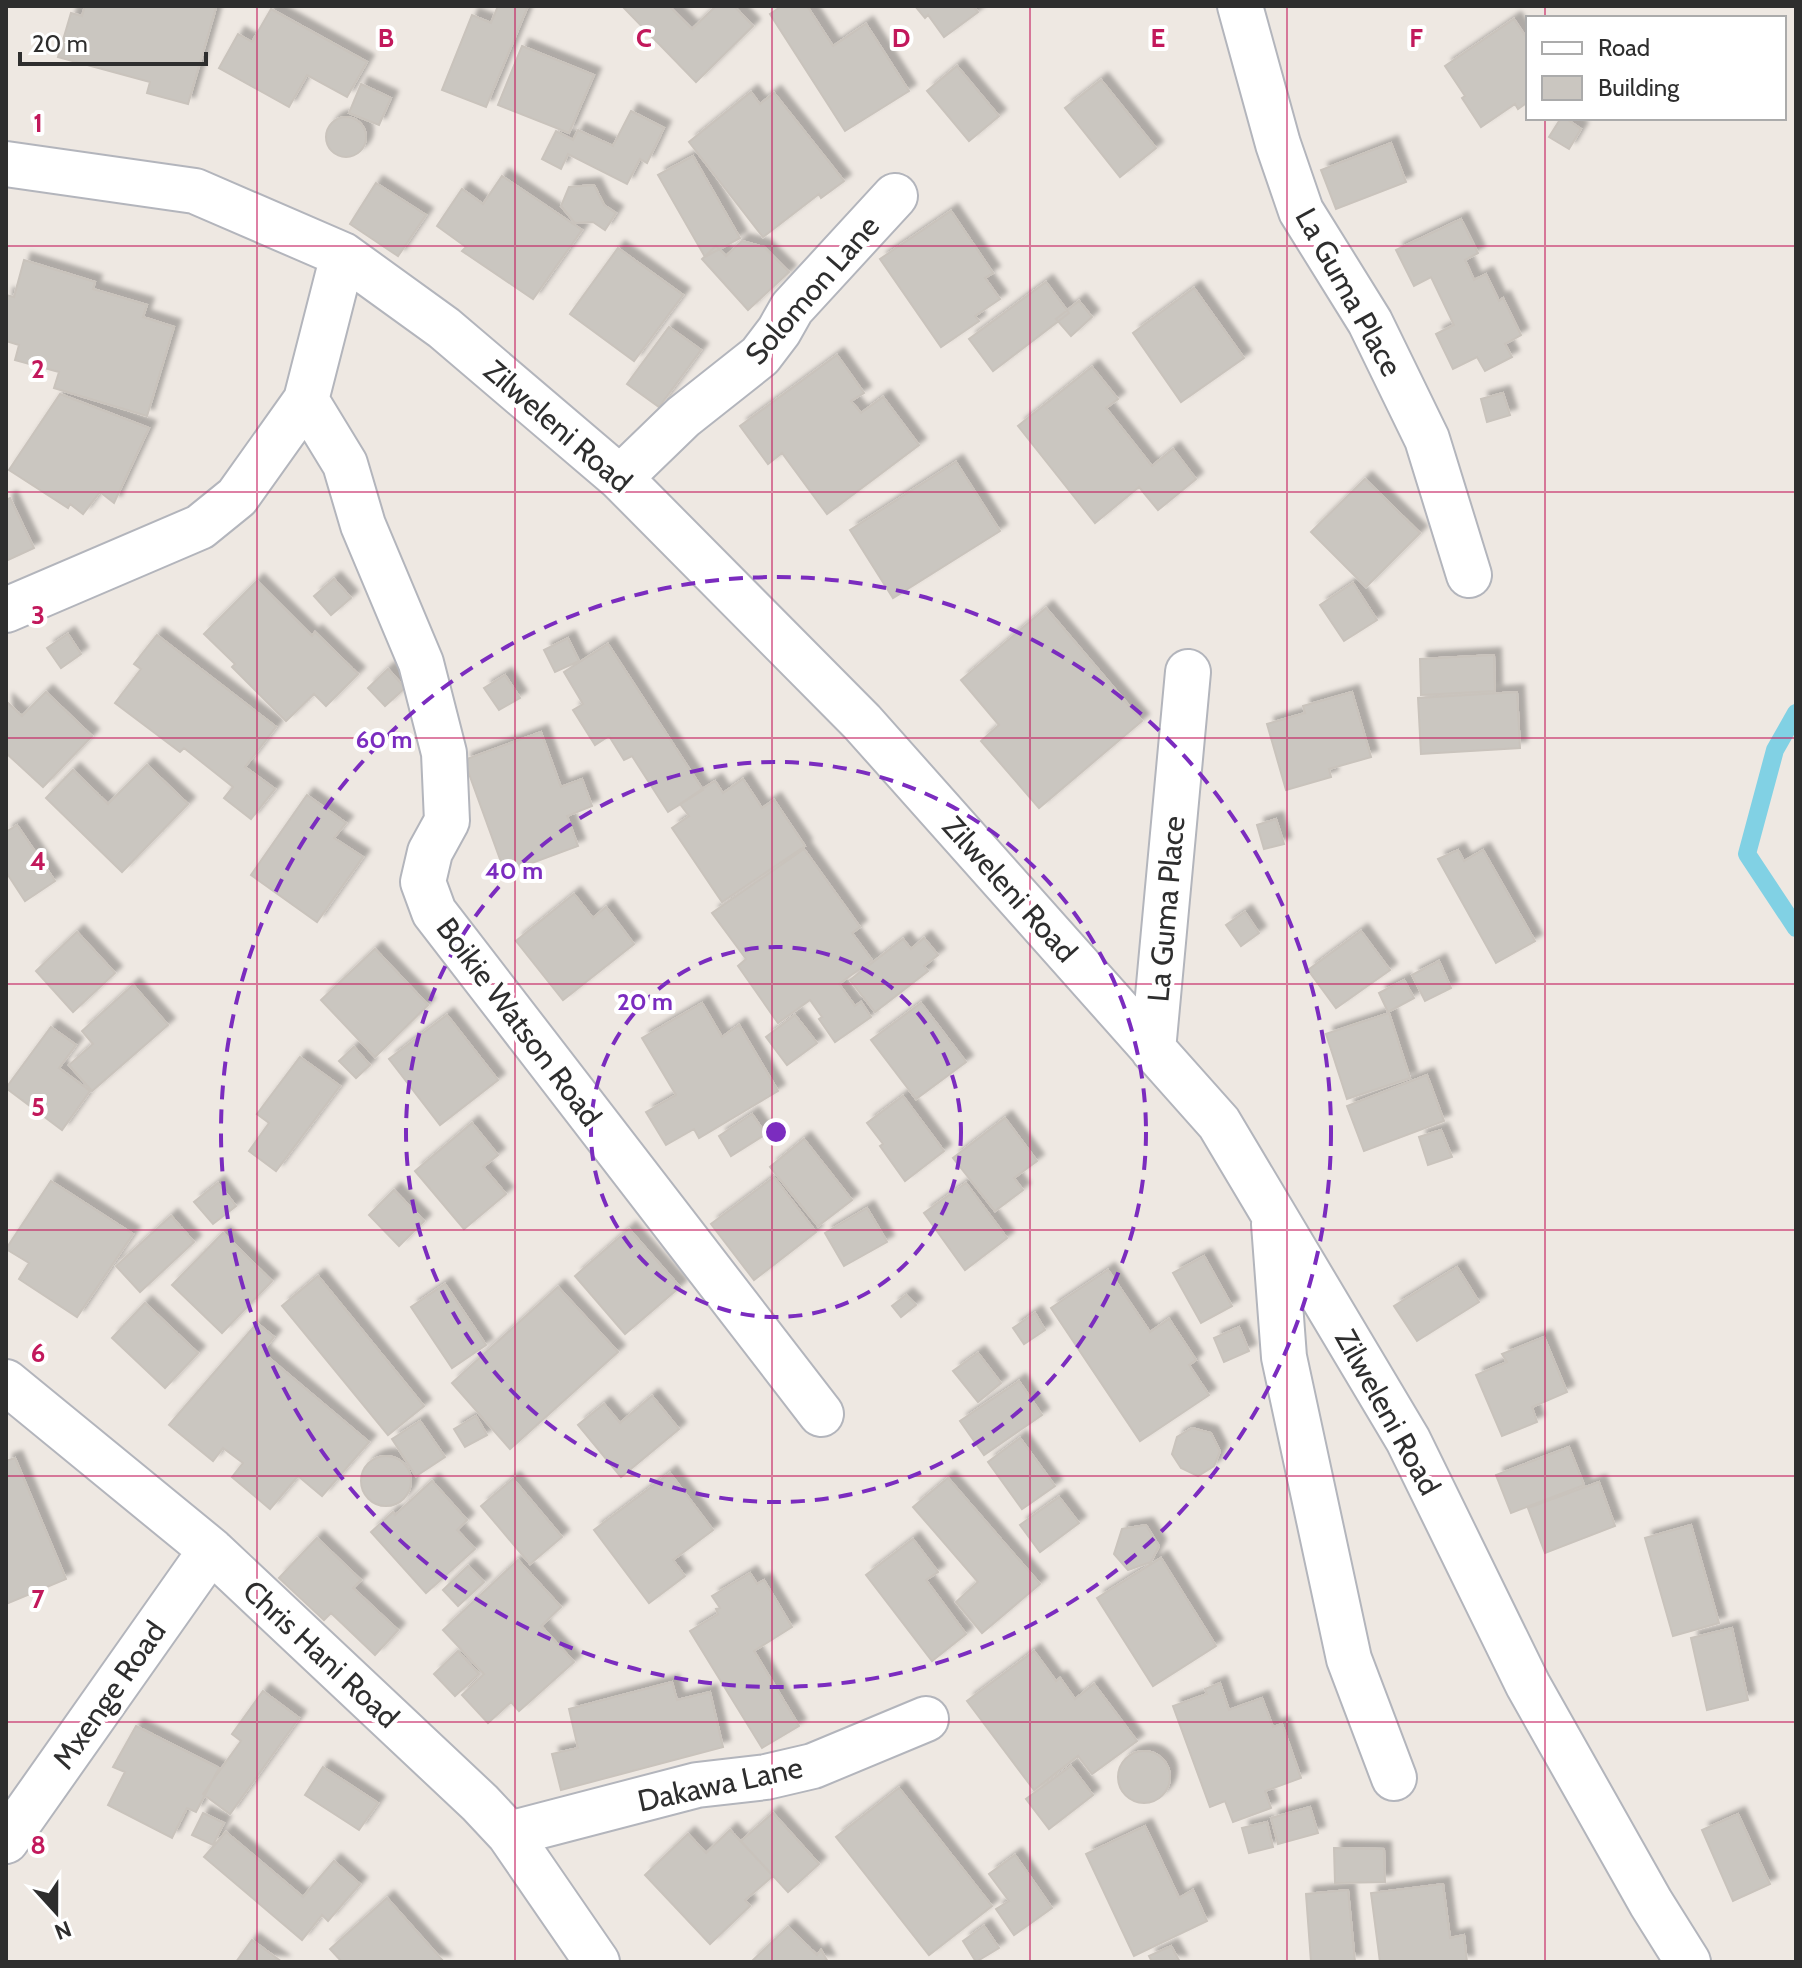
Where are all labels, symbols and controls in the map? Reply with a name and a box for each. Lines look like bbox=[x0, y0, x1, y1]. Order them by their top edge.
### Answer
scale bar bbox=[20, 16, 206, 66]
legend bbox=[1526, 16, 1786, 120]
text: B bbox=[378, 22, 394, 54]
text: C bbox=[636, 22, 652, 54]
text: D bbox=[892, 22, 910, 54]
text: E bbox=[1151, 22, 1165, 54]
text: F bbox=[1409, 22, 1423, 54]
text: 20 m bbox=[32, 29, 88, 58]
text: Road bbox=[1598, 33, 1650, 62]
text: Building bbox=[1598, 73, 1680, 102]
text: 1 bbox=[33, 107, 43, 139]
street label: La Guma Place bbox=[1288, 201, 1410, 383]
street label: Solomon Lane bbox=[737, 208, 887, 372]
street label: Zilweleni Road bbox=[477, 352, 639, 500]
text: 2 bbox=[31, 353, 45, 385]
text: 3 bbox=[31, 599, 45, 631]
text: 60 m bbox=[356, 725, 412, 754]
street label: Zilweleni Road bbox=[935, 808, 1085, 970]
street label: La Guma Place bbox=[1139, 814, 1193, 1004]
text: 4 bbox=[30, 845, 46, 877]
text: 40 m bbox=[485, 856, 543, 885]
street label: Boikie Watson Road bbox=[429, 910, 609, 1134]
text: 20 m bbox=[617, 987, 673, 1016]
text: 5 bbox=[31, 1091, 45, 1123]
centre of rings bbox=[762, 1118, 790, 1146]
street label: Zilweleni Road bbox=[1327, 1323, 1449, 1501]
text: 6 bbox=[31, 1337, 45, 1369]
street label: Chris Hani Road bbox=[235, 1572, 407, 1736]
text: 7 bbox=[31, 1583, 45, 1615]
street label: Mxenge Road bbox=[44, 1614, 174, 1776]
street label: Dakawa Lane bbox=[634, 1748, 806, 1820]
text: 8 bbox=[30, 1829, 46, 1861]
north arrow bbox=[16, 1872, 96, 1952]
text: N bbox=[51, 1915, 75, 1946]

